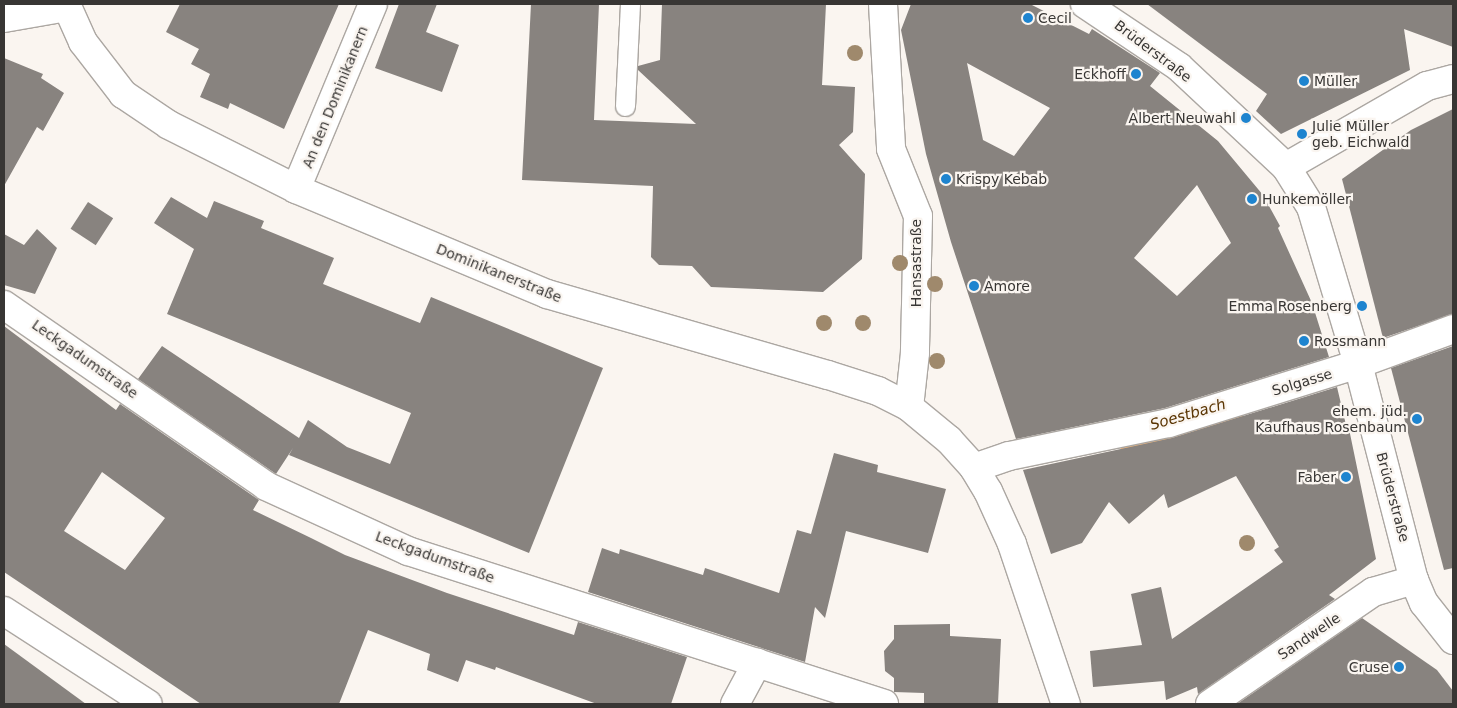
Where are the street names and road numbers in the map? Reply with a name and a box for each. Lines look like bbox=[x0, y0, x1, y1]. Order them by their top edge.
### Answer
street label: Brüderstraße bbox=[1111, 17, 1195, 85]
street label: An den Dominikanern bbox=[299, 24, 371, 170]
street label: Hansastraße bbox=[908, 219, 924, 307]
street label: Dominikanerstraße bbox=[434, 240, 564, 306]
street label: Leckgadumstraße bbox=[29, 316, 141, 402]
street label: Solgasse bbox=[1270, 365, 1334, 399]
street label: Brüderstraße bbox=[1373, 450, 1413, 544]
street label: Leckgadumstraße bbox=[373, 528, 497, 586]
street label: Sandwelle bbox=[1275, 609, 1343, 663]

